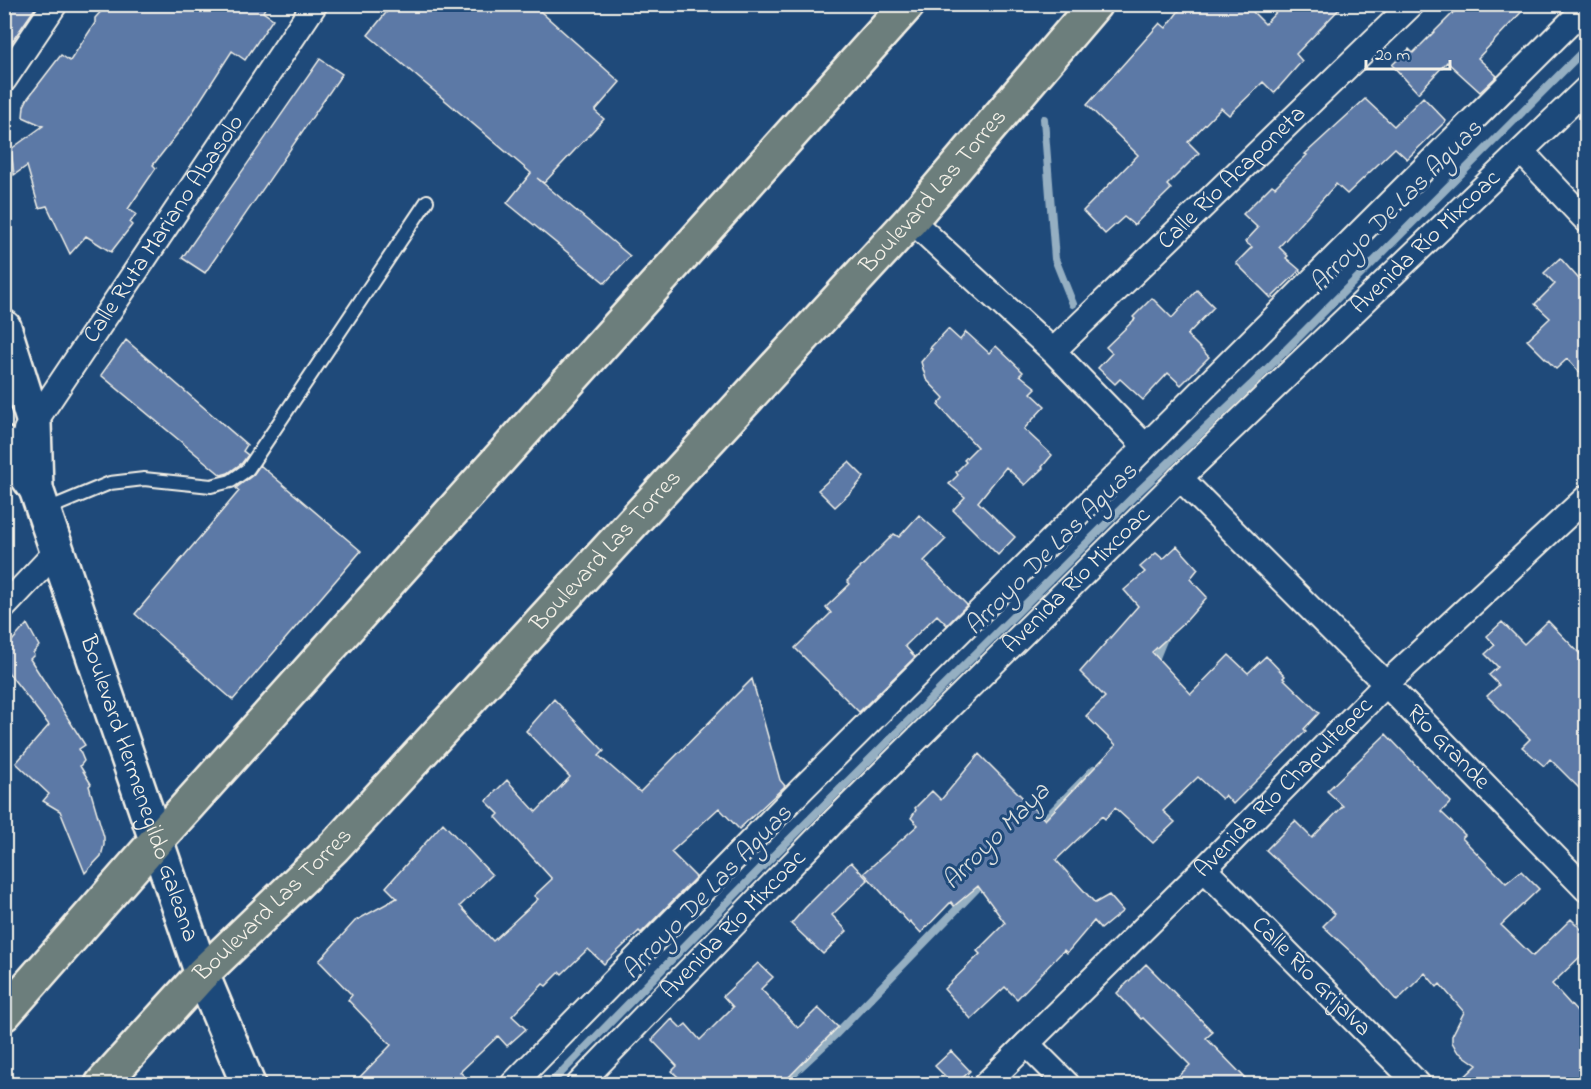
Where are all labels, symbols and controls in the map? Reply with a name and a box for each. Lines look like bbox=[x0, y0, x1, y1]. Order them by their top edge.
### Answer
scale bar bbox=[1366, 33, 1450, 71]
text: 20 m bbox=[1375, 43, 1410, 69]
street label: Calle Río Acaponeta bbox=[1150, 98, 1314, 258]
street label: Boulevard Las Torres bbox=[851, 101, 1016, 283]
street label: Calle Ruta Mariano Abasolo bbox=[75, 108, 253, 350]
water label: Arroyo De Las Aguas bbox=[1302, 111, 1493, 302]
street label: Avenida Río Mixcoac bbox=[1343, 162, 1509, 323]
water label: Arroyo De Las Aguas bbox=[957, 454, 1148, 645]
street label: Boulevard Las Torres bbox=[522, 462, 690, 641]
street label: Avenida Río Mixcoac bbox=[995, 499, 1159, 662]
street label: Boulevard Hermenegildo Galeana bbox=[70, 630, 207, 947]
street label: Avenida Río Chapultepec bbox=[1187, 689, 1381, 886]
street label: Río Grande bbox=[1398, 697, 1498, 798]
water label: Arroyo Maya bbox=[934, 774, 1060, 900]
water label: Arroyo De Las Aguas bbox=[614, 796, 803, 989]
street label: Boulevard Las Torres bbox=[185, 820, 361, 991]
street label: Avenida Río Mixcoac bbox=[653, 842, 815, 1007]
street label: Calle Río Grijalva bbox=[1243, 908, 1379, 1045]

